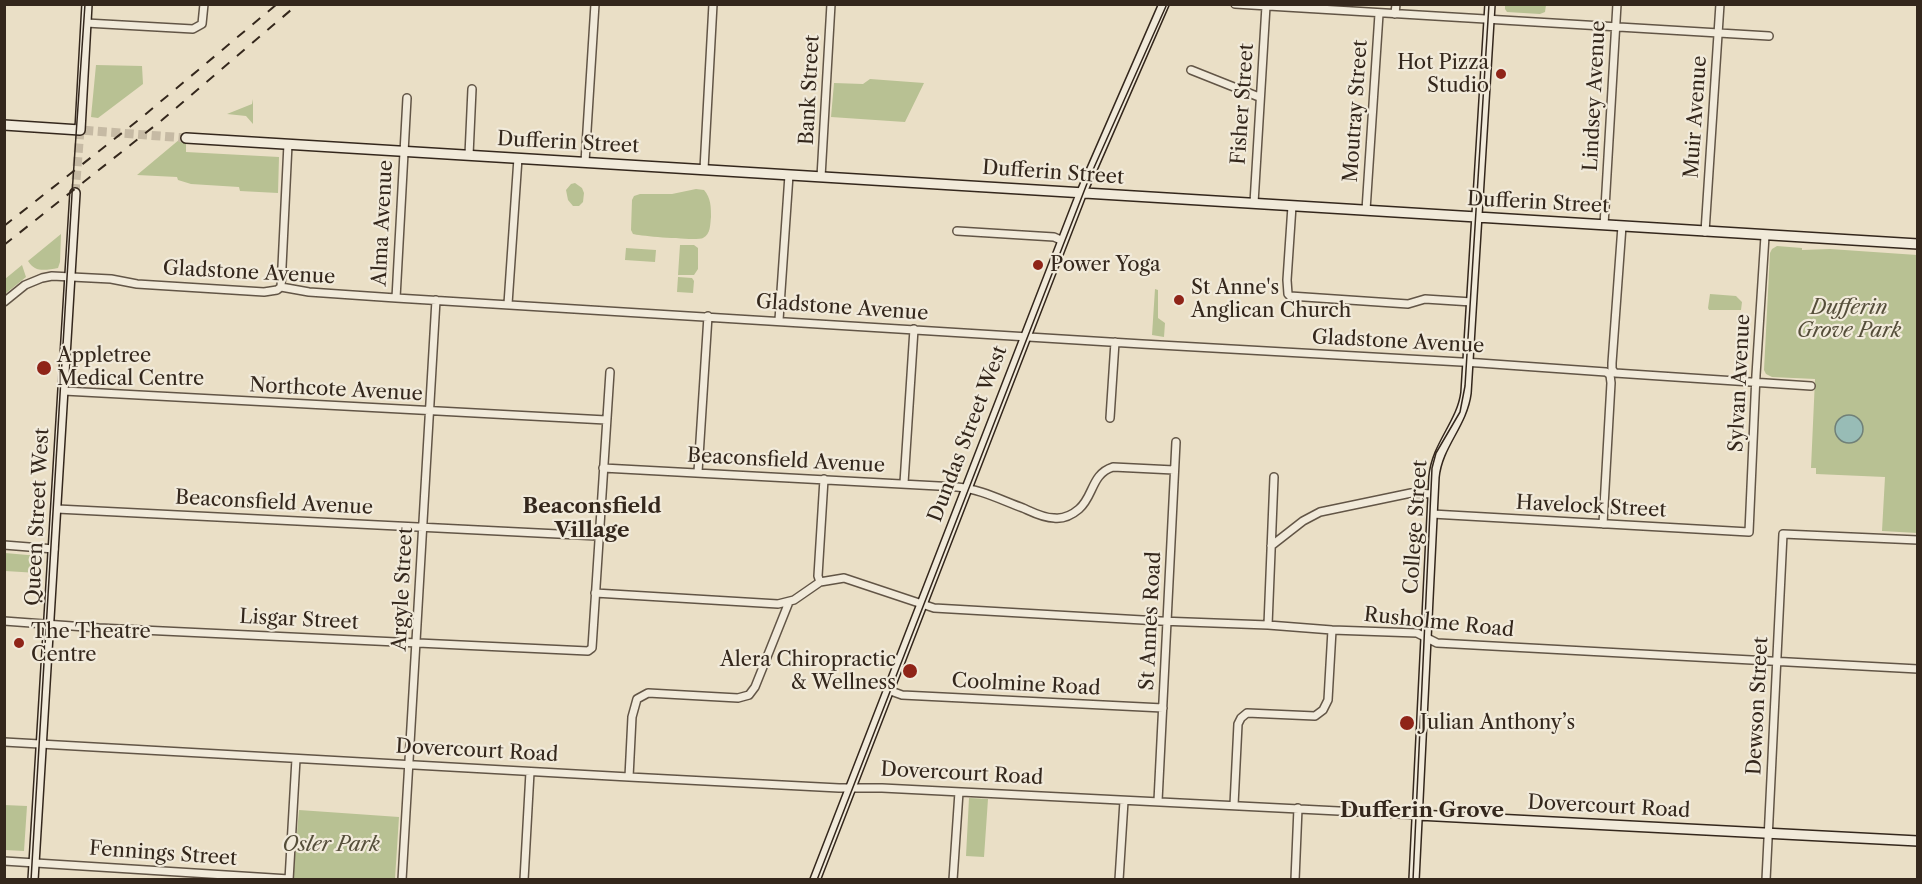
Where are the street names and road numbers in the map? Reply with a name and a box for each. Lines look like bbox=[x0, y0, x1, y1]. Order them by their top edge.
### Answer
street label: Lindsey Avenue bbox=[1579, 20, 1611, 172]
street label: Bank Street bbox=[795, 34, 825, 146]
street label: Moutray Street bbox=[1339, 39, 1373, 183]
street label: Fisher Street bbox=[1227, 42, 1259, 166]
street label: Muir Avenue bbox=[1680, 55, 1712, 179]
street label: Dufferin Street bbox=[496, 127, 640, 159]
street label: Dufferin Street bbox=[981, 156, 1125, 190]
street label: Alma Avenue bbox=[368, 159, 398, 287]
street label: Dufferin Street bbox=[1466, 187, 1610, 219]
street label: Gladstone Avenue bbox=[162, 256, 336, 290]
street label: Gladstone Avenue bbox=[755, 290, 929, 326]
street label: Sylvan Avenue bbox=[1724, 313, 1756, 453]
street label: Gladstone Avenue bbox=[1311, 325, 1485, 359]
street label: Dundas Street West bbox=[923, 342, 1013, 526]
street label: Northcote Avenue bbox=[249, 373, 423, 407]
street label: Queen Street West bbox=[21, 427, 55, 607]
street label: Beaconsfield Avenue bbox=[686, 444, 886, 478]
street label: College Street bbox=[1399, 459, 1433, 595]
street label: Beaconsfield Avenue bbox=[174, 486, 374, 520]
street label: Havelock Street bbox=[1515, 491, 1667, 523]
street label: Argyle Street bbox=[388, 527, 418, 651]
street label: St Annes Road bbox=[1135, 551, 1167, 691]
street label: Rusholme Road bbox=[1363, 603, 1515, 643]
street label: Lisgar Street bbox=[239, 605, 359, 635]
street label: Dewson Street bbox=[1742, 636, 1774, 776]
street label: Coolmine Road bbox=[951, 669, 1101, 701]
street label: Dovercourt Road bbox=[395, 735, 559, 767]
street label: Dovercourt Road bbox=[880, 758, 1044, 790]
street label: Dovercourt Road bbox=[1527, 791, 1691, 823]
street label: Fennings Street bbox=[88, 837, 238, 871]

